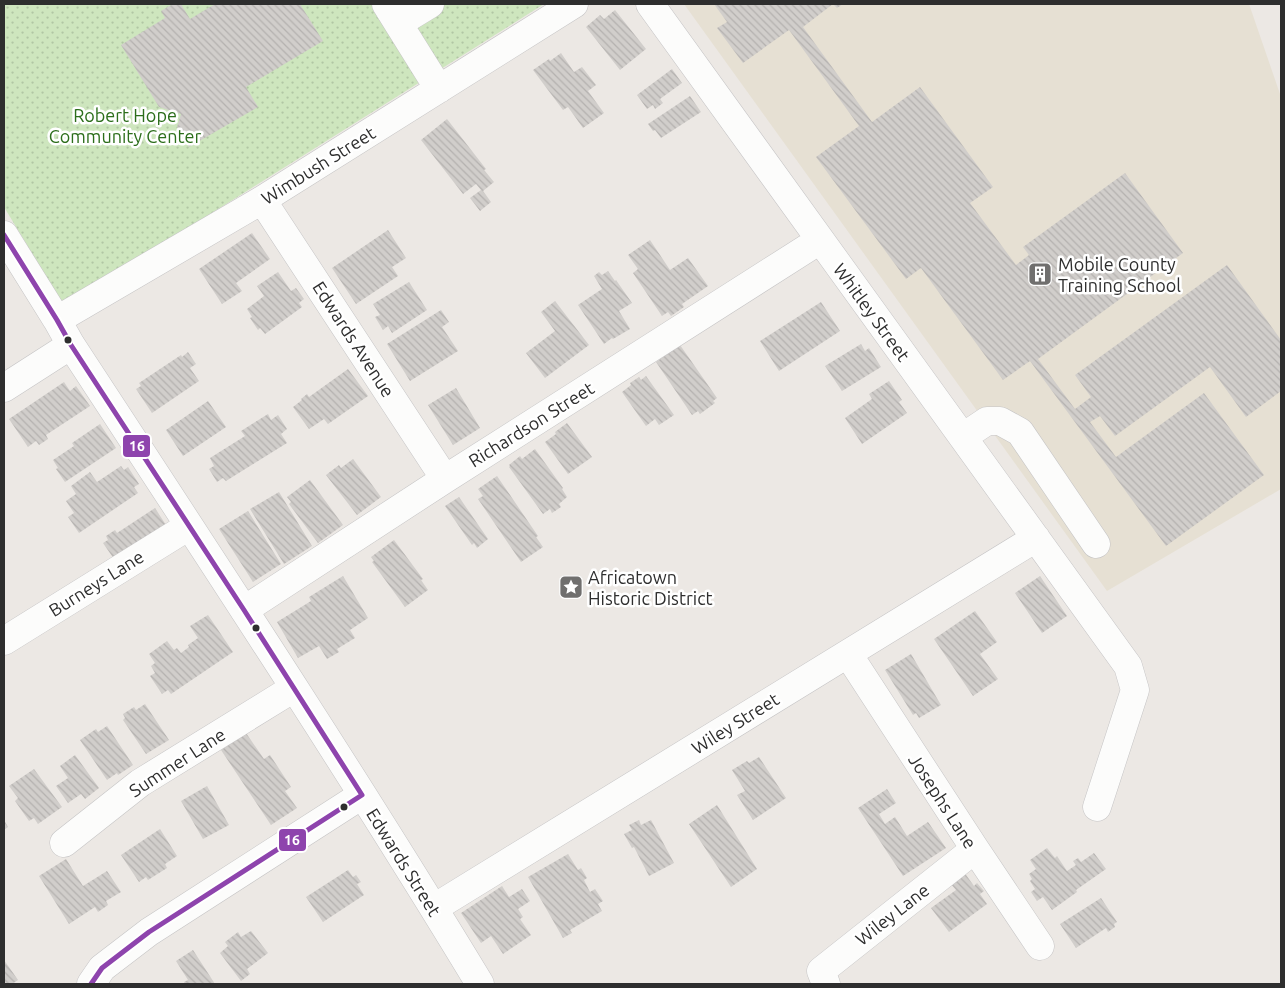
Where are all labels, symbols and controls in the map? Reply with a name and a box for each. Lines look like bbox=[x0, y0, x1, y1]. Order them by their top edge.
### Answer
park label: Robert Hope Community Center bbox=[49, 105, 201, 146]
street label: Wimbush Street bbox=[257, 122, 379, 208]
place label: Mobile County Training School bbox=[1058, 254, 1181, 295]
street label: Whitley Street bbox=[830, 259, 914, 365]
building icon: Mobile County Training School bbox=[1027, 261, 1053, 287]
street label: Edwards Avenue bbox=[309, 278, 399, 400]
unlabelled marker bbox=[63, 335, 73, 345]
street label: Richardson Street bbox=[465, 377, 597, 471]
line badge: 16 bbox=[122, 434, 151, 458]
text: 16 bbox=[129, 438, 145, 454]
street label: Burneys Lane bbox=[45, 546, 147, 620]
place label: Africatown Historic District bbox=[588, 567, 713, 608]
place icon: Africatown Historic District bbox=[558, 574, 584, 600]
unlabelled marker bbox=[251, 623, 261, 633]
street label: Wiley Street bbox=[688, 688, 782, 758]
street label: Summer Lane bbox=[125, 724, 229, 800]
street label: Josephs Lane bbox=[905, 750, 981, 852]
unlabelled marker bbox=[339, 802, 349, 812]
street label: Edwards Street bbox=[363, 804, 445, 920]
line badge: 16 bbox=[278, 828, 307, 852]
text: 16 bbox=[284, 832, 300, 848]
street label: Wiley Lane bbox=[851, 879, 933, 949]

